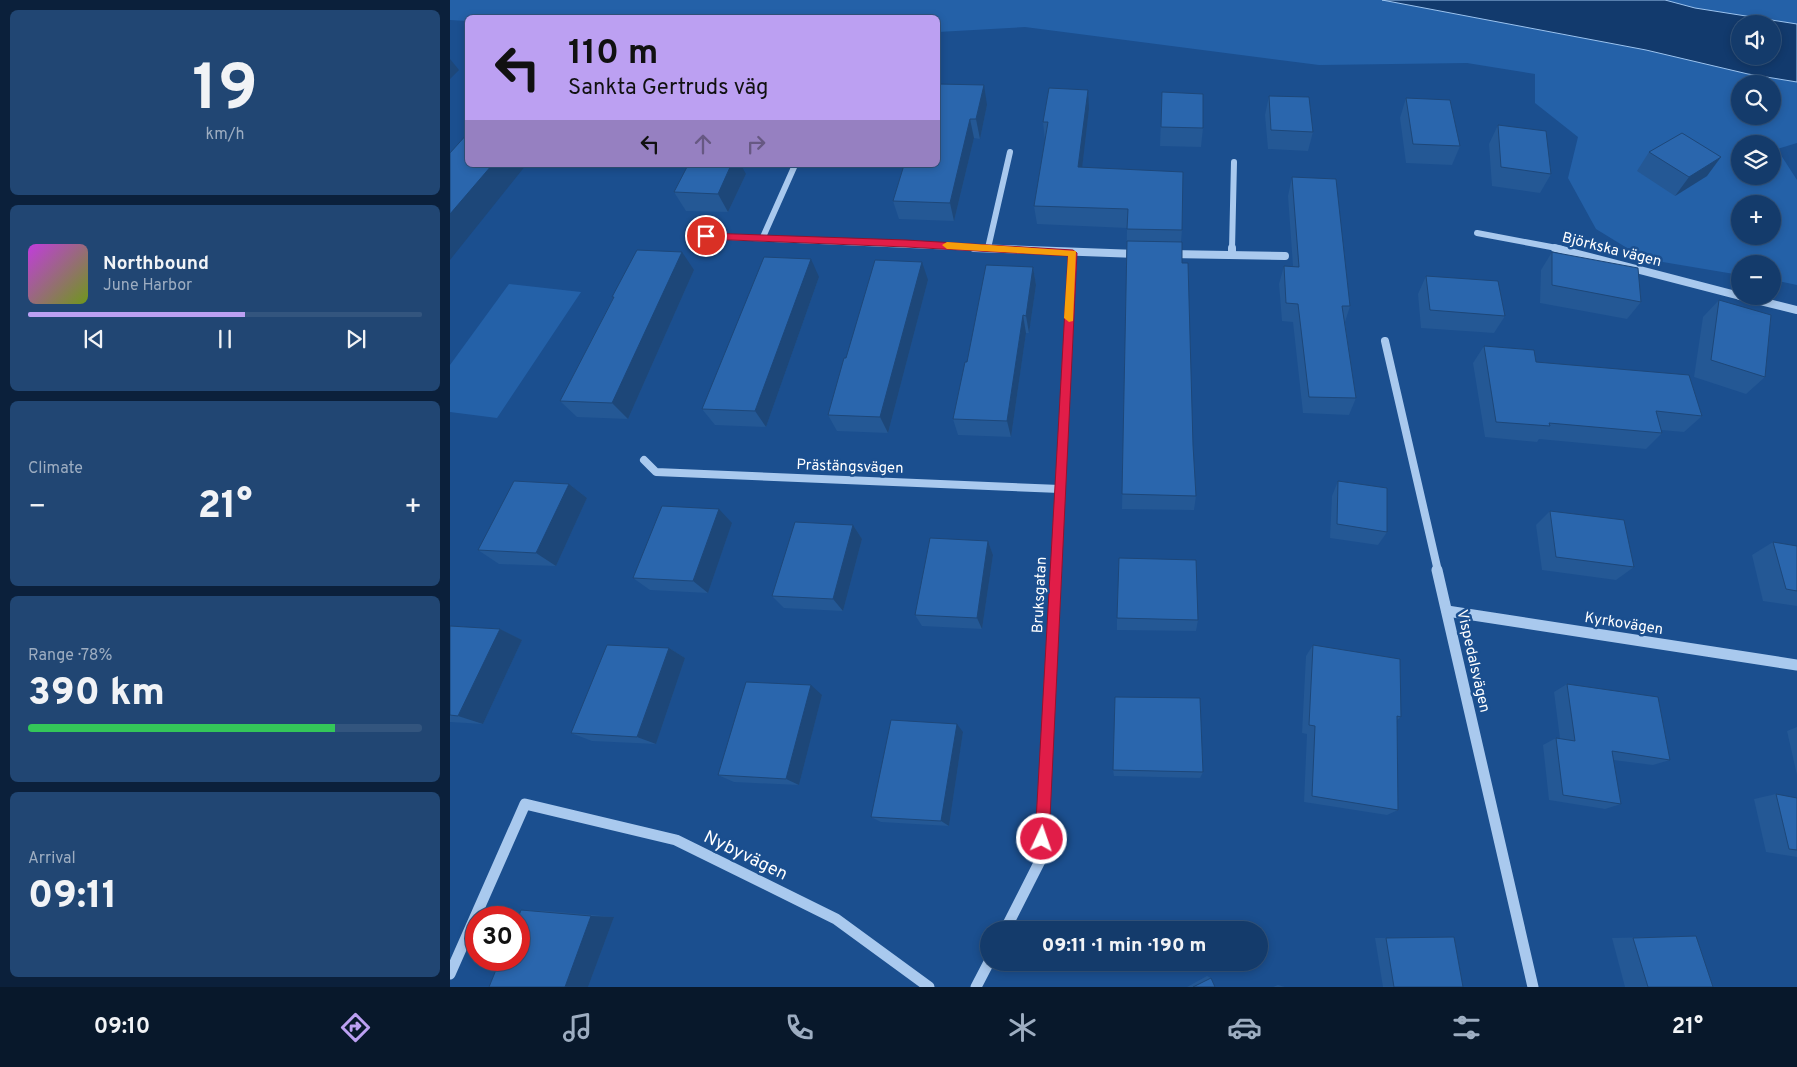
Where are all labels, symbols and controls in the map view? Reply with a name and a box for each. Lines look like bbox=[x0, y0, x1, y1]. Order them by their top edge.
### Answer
map controls bbox=[1731, 15, 1781, 305]
button: sound bbox=[1731, 15, 1781, 65]
text: 110 m bbox=[568, 32, 658, 76]
icon: left bbox=[485, 35, 550, 100]
text: 19 bbox=[192, 51, 258, 133]
text: Sankta Gertruds väg bbox=[568, 75, 769, 102]
button: search bbox=[1731, 75, 1781, 125]
text: km/h bbox=[206, 125, 244, 145]
icon: left bbox=[636, 130, 664, 158]
icon: ahead bbox=[689, 130, 717, 158]
icon: right bbox=[742, 130, 770, 158]
button: layers bbox=[1731, 135, 1781, 185]
button: + bbox=[1731, 195, 1781, 245]
pin bbox=[685, 215, 727, 257]
icon: arrive bbox=[692, 222, 720, 250]
street label: Björkska vägen bbox=[1560, 229, 1663, 272]
text: Northbound bbox=[103, 252, 209, 276]
button: − bbox=[1731, 255, 1781, 305]
text: June Harbor bbox=[103, 276, 192, 296]
icon: previous bbox=[80, 325, 108, 353]
icon: pause bbox=[211, 325, 239, 353]
icon: next bbox=[342, 325, 370, 353]
street label: Prästängsvägen bbox=[796, 456, 904, 479]
text: Climate bbox=[28, 459, 83, 479]
text: 21° bbox=[198, 483, 252, 532]
text: − bbox=[28, 490, 46, 526]
text: + bbox=[404, 490, 422, 526]
street label: Bruksgatan bbox=[1029, 556, 1052, 634]
street label: Vispedalsvägen bbox=[1451, 608, 1494, 715]
street label: Kyrkovägen bbox=[1583, 609, 1664, 640]
text: Range · 78% bbox=[28, 646, 112, 666]
text: 390 km bbox=[28, 670, 165, 719]
position arrow bbox=[1015, 812, 1067, 864]
street label: Nybyvägen bbox=[700, 826, 791, 887]
text: Arrival bbox=[28, 849, 76, 869]
text: 09:11 bbox=[28, 873, 117, 922]
speed limit sign: 30 bbox=[465, 906, 530, 971]
text: 09:11 · 1 min · 190 m bbox=[1042, 934, 1206, 958]
icon: directions bbox=[338, 1010, 373, 1045]
icon: music bbox=[560, 1010, 595, 1045]
icon: phone bbox=[782, 1010, 817, 1045]
icon: climate bbox=[1005, 1010, 1040, 1045]
icon: car bbox=[1227, 1010, 1262, 1045]
icon: filters bbox=[1449, 1010, 1484, 1045]
text: 09:10 bbox=[94, 1014, 150, 1041]
text: 21° bbox=[1672, 1014, 1703, 1041]

